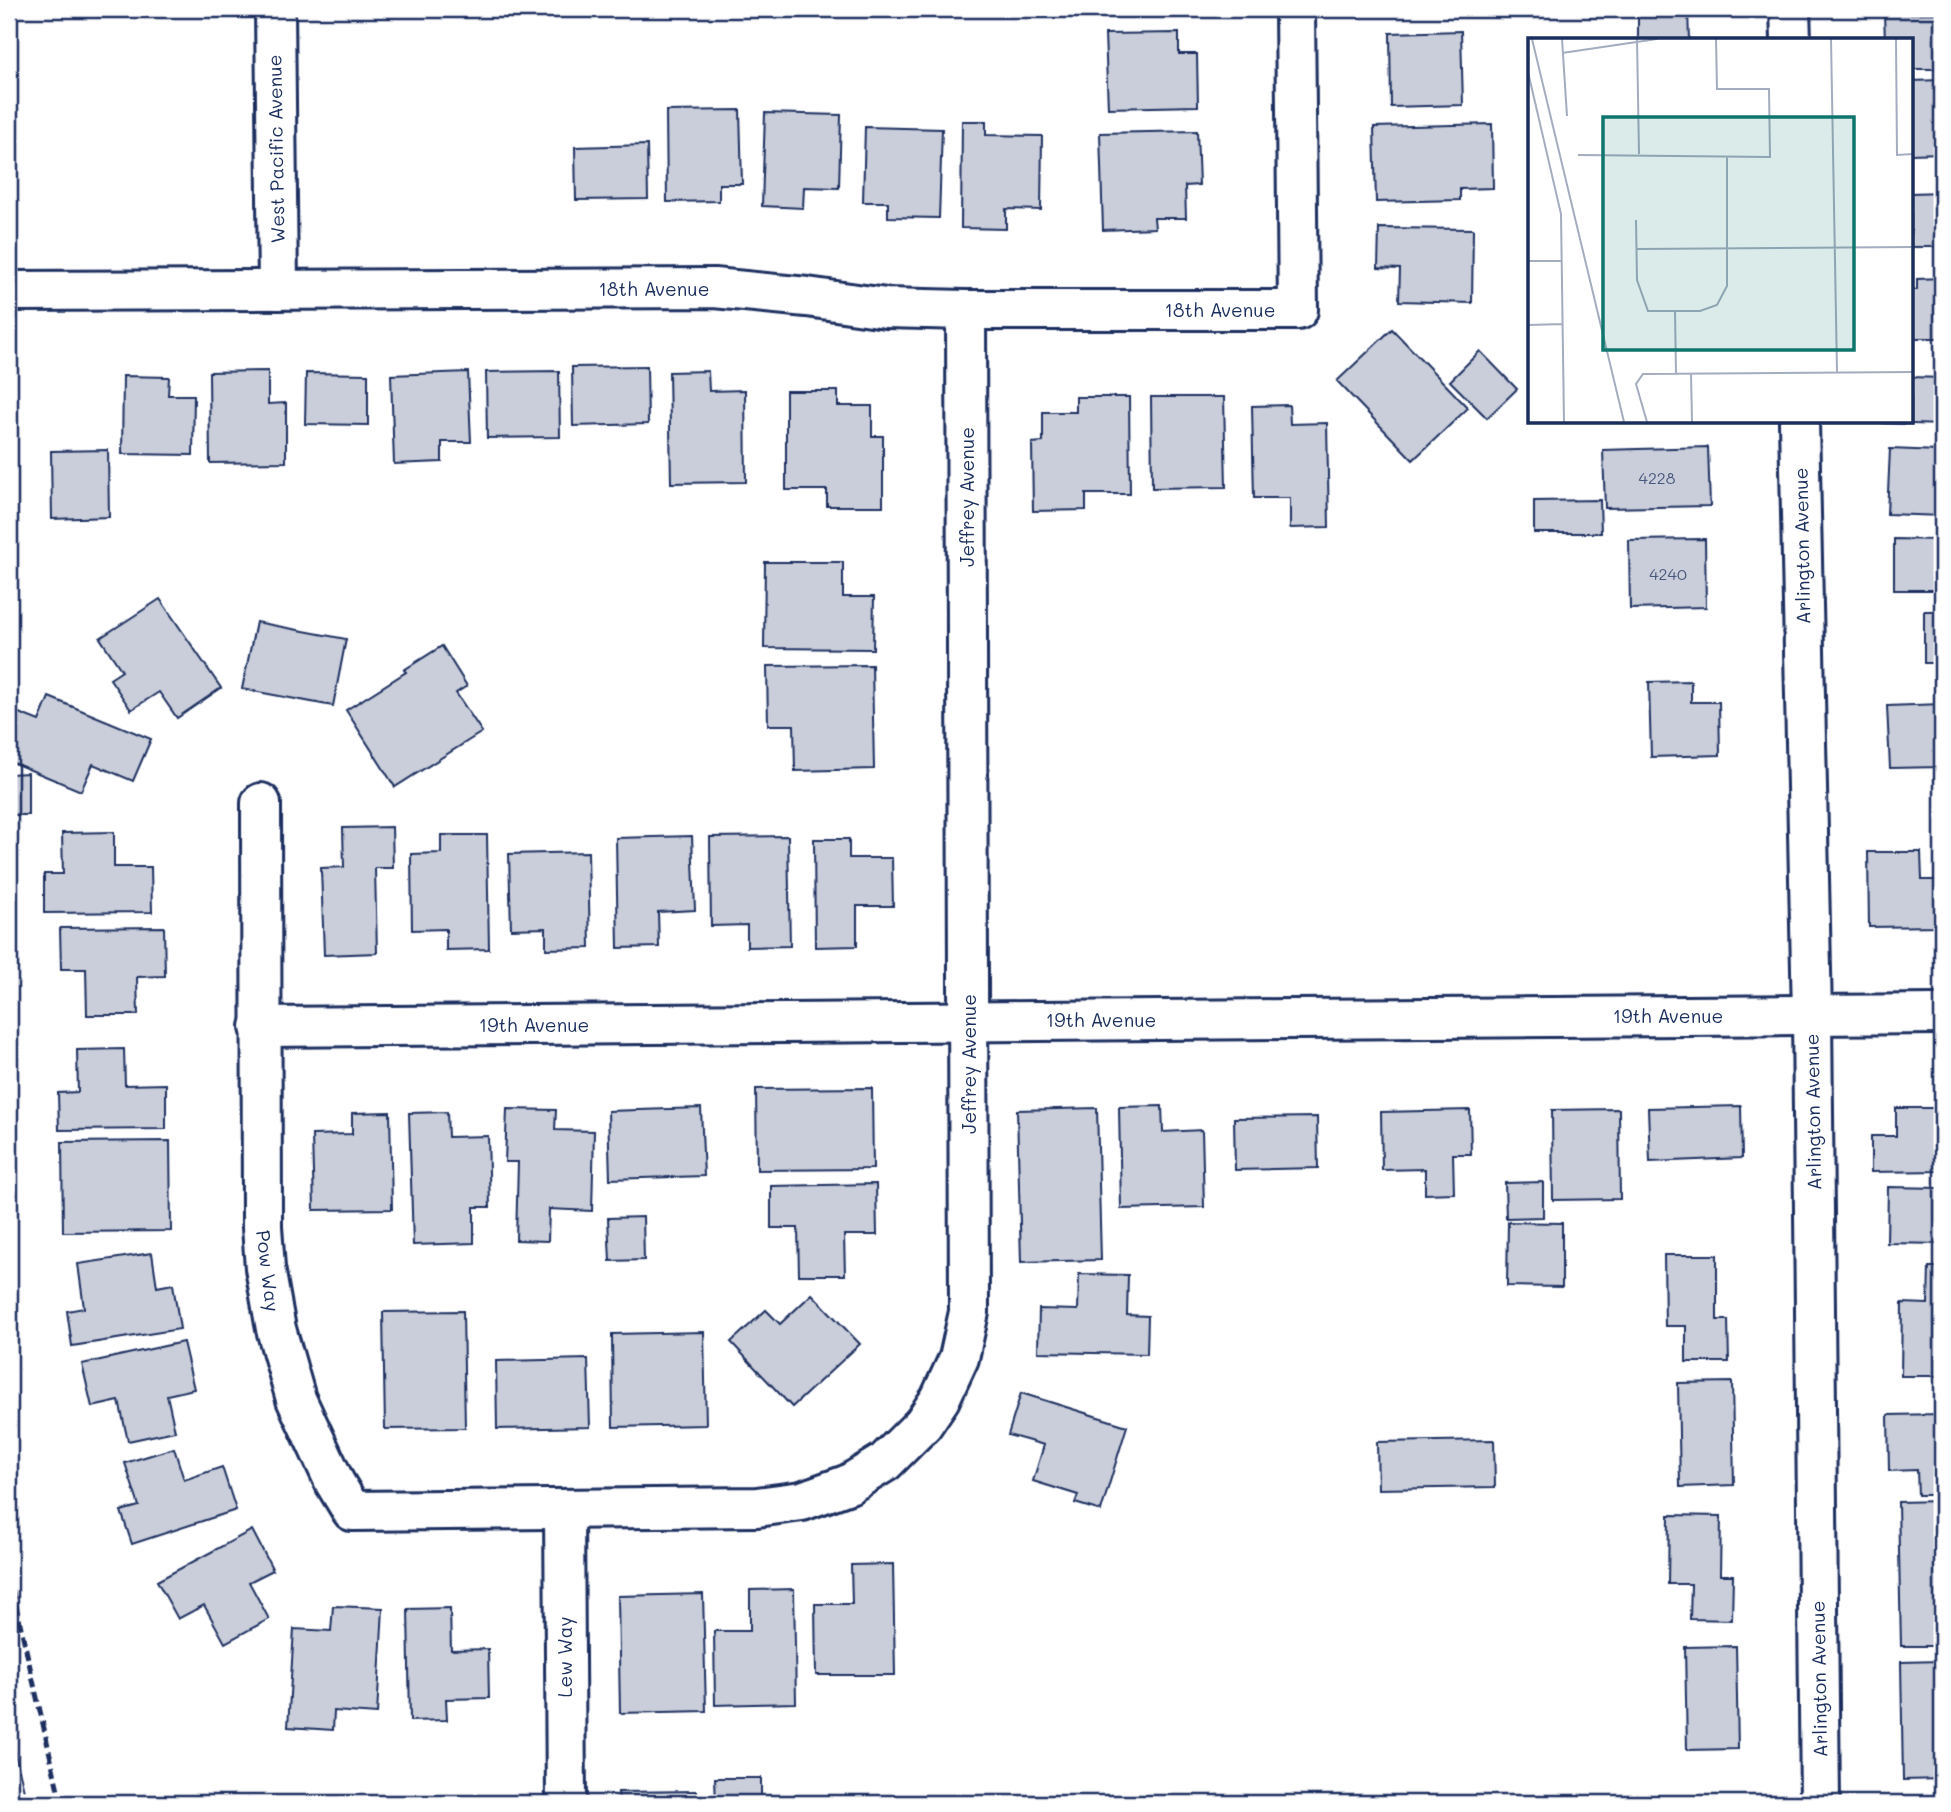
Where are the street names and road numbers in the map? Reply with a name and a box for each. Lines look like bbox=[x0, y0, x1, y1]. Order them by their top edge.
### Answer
street label: West Pacific Avenue bbox=[261, 54, 290, 244]
street label: 18th Avenue bbox=[599, 276, 709, 301]
street label: 18th Avenue bbox=[1165, 297, 1275, 322]
street label: Jeffrey Avenue bbox=[954, 427, 979, 567]
street label: Arlington Avenue bbox=[1788, 467, 1815, 625]
street label: Jeffrey Avenue bbox=[956, 994, 981, 1134]
street label: 19th Avenue bbox=[1613, 1003, 1723, 1028]
street label: 19th Avenue bbox=[1046, 1007, 1156, 1032]
street label: 19th Avenue bbox=[479, 1012, 589, 1037]
street label: Arlington Avenue bbox=[1799, 1033, 1826, 1191]
street label: Pow Way bbox=[251, 1229, 286, 1313]
street label: Arlington Avenue bbox=[1805, 1600, 1832, 1758]
street label: Lew Way bbox=[552, 1616, 577, 1698]

